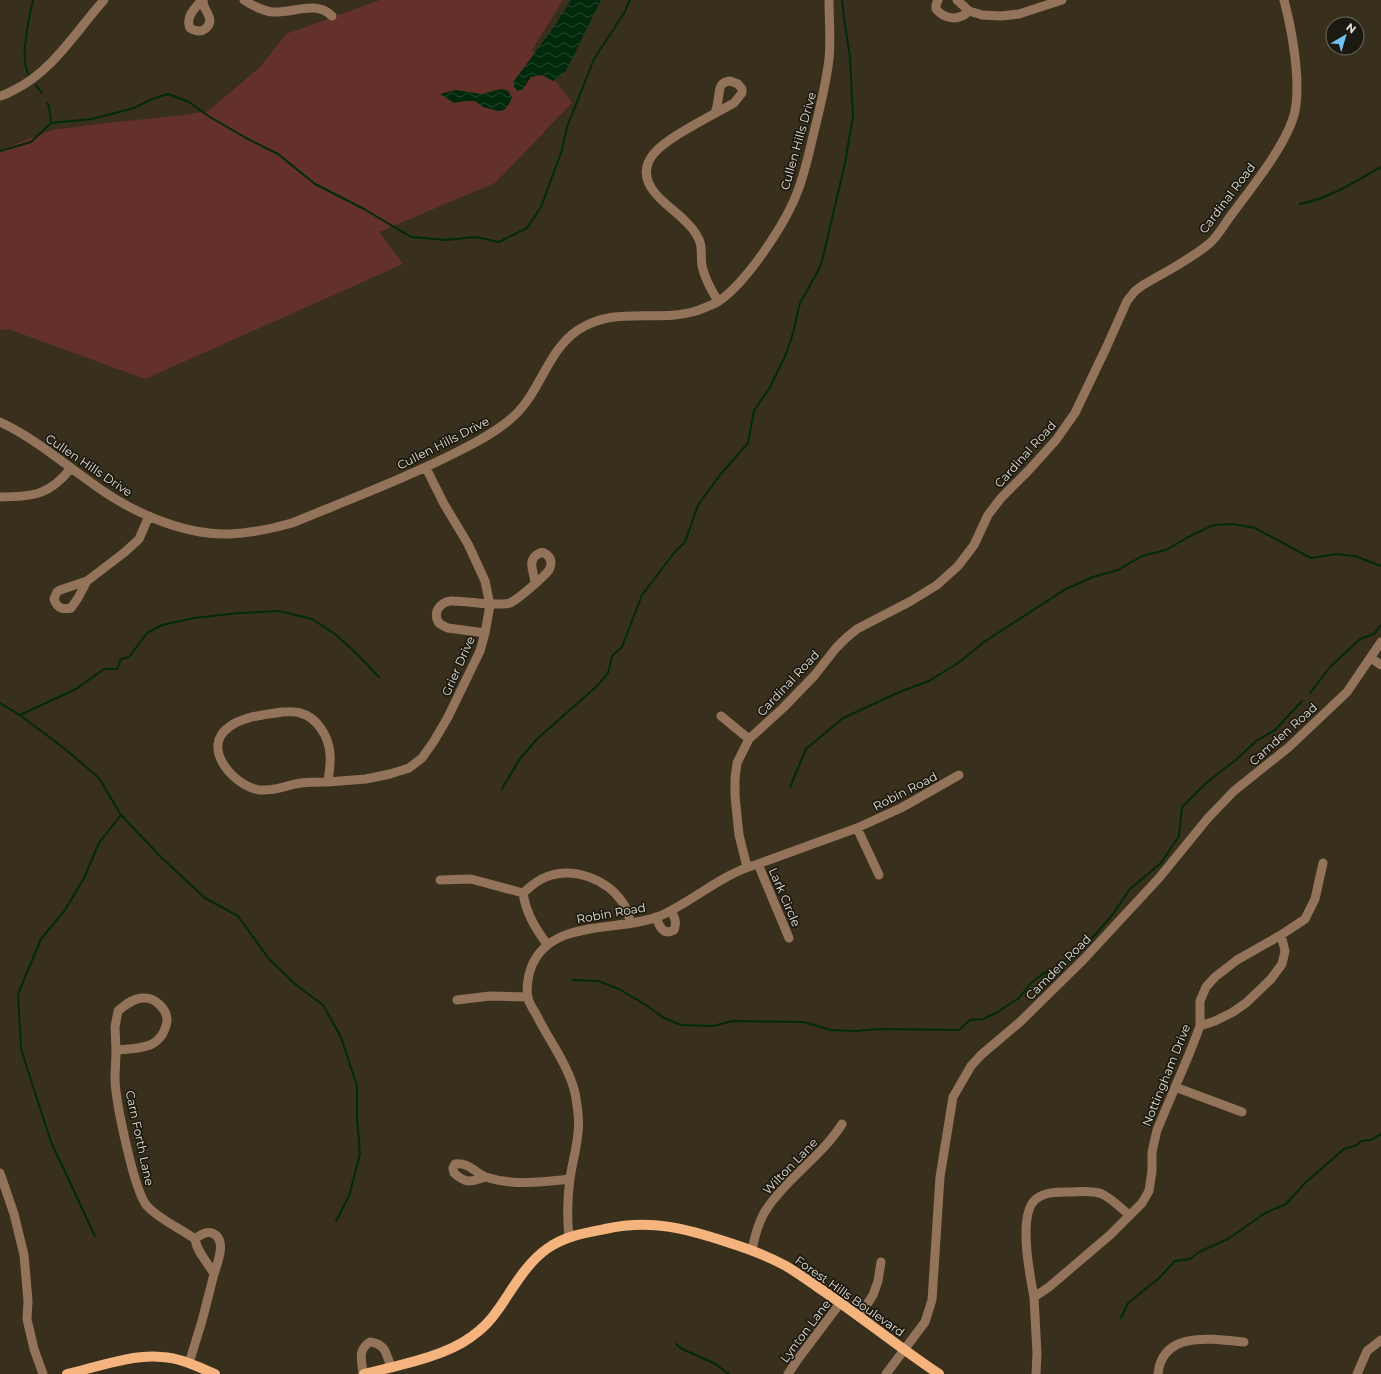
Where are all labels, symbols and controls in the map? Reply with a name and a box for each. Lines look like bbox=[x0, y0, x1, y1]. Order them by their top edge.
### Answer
north arrow bbox=[1325, 16, 1365, 56]
text: N bbox=[1343, 20, 1359, 36]
street label: Cullen Hills Drive bbox=[777, 90, 819, 192]
street label: Cardinal Road bbox=[1196, 160, 1258, 236]
street label: Cullen Hills Drive bbox=[395, 413, 491, 473]
street label: Cardinal Road bbox=[991, 418, 1059, 490]
street label: Cullen Hills Drive bbox=[43, 430, 135, 500]
street label: Grier Drive bbox=[438, 634, 478, 698]
street label: Cardinal Road bbox=[754, 647, 822, 719]
street label: Camden Road bbox=[1246, 700, 1320, 768]
street label: Robin Road bbox=[870, 768, 940, 814]
street label: Lark Circle bbox=[766, 865, 804, 929]
street label: Robin Road bbox=[575, 900, 647, 926]
street label: Camden Road bbox=[1022, 931, 1094, 1003]
street label: Nottingham Drive bbox=[1139, 1022, 1193, 1128]
street label: Carn Forth Lane bbox=[123, 1089, 157, 1187]
street label: Wilton Lane bbox=[759, 1135, 821, 1197]
street label: Forest Hills Boulevard bbox=[792, 1252, 908, 1340]
street label: Lynton Lane bbox=[777, 1297, 833, 1365]

